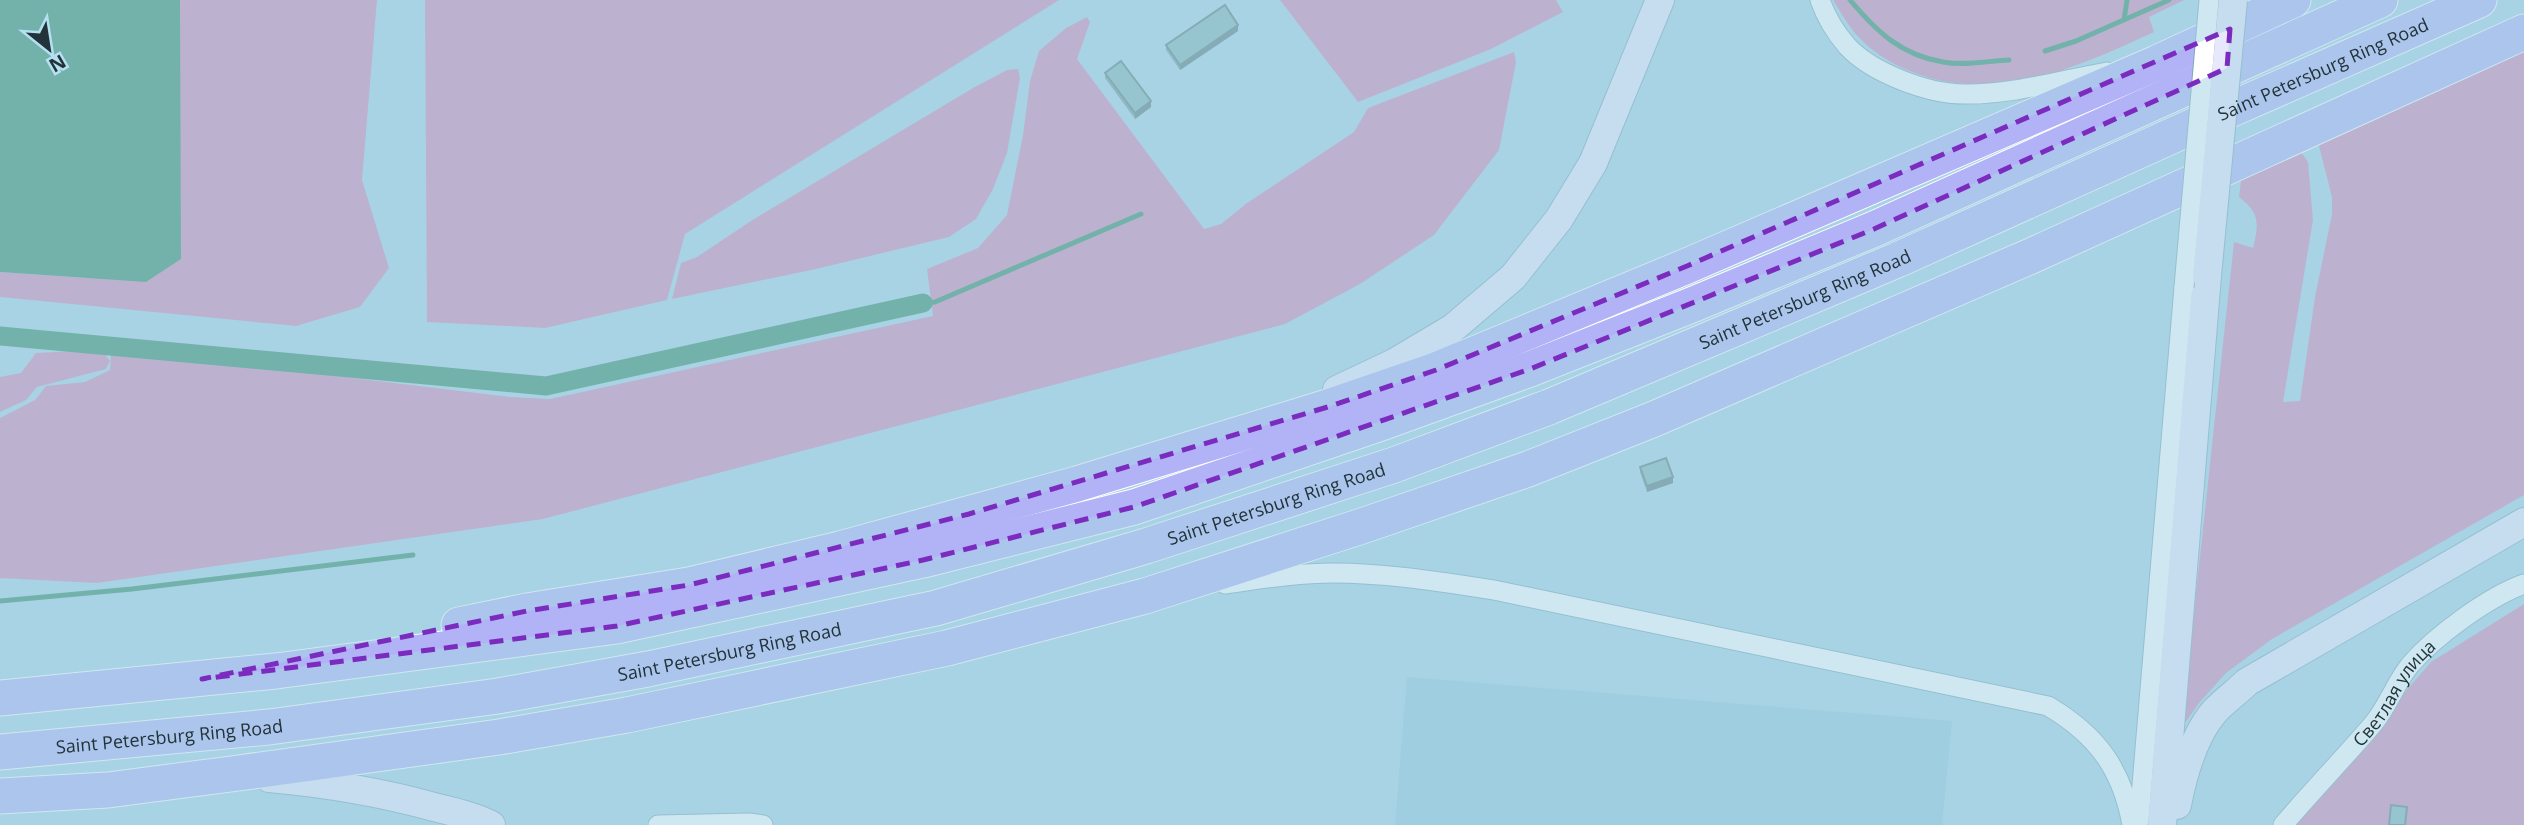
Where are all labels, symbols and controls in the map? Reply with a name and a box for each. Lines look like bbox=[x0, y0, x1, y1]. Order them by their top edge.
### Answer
street label: Saint Petersburg Ring Road bbox=[2214, 12, 2432, 126]
north arrow bbox=[14, 14, 84, 84]
text: N bbox=[44, 49, 71, 79]
street label: Saint Petersburg Ring Road bbox=[1695, 243, 1915, 354]
street label: Saint Petersburg Ring Road bbox=[1164, 457, 1388, 550]
street label: Saint Petersburg Ring Road bbox=[616, 616, 844, 686]
street label: Светлая улица bbox=[2347, 634, 2440, 751]
street label: Saint Petersburg Ring Road bbox=[55, 713, 284, 759]

